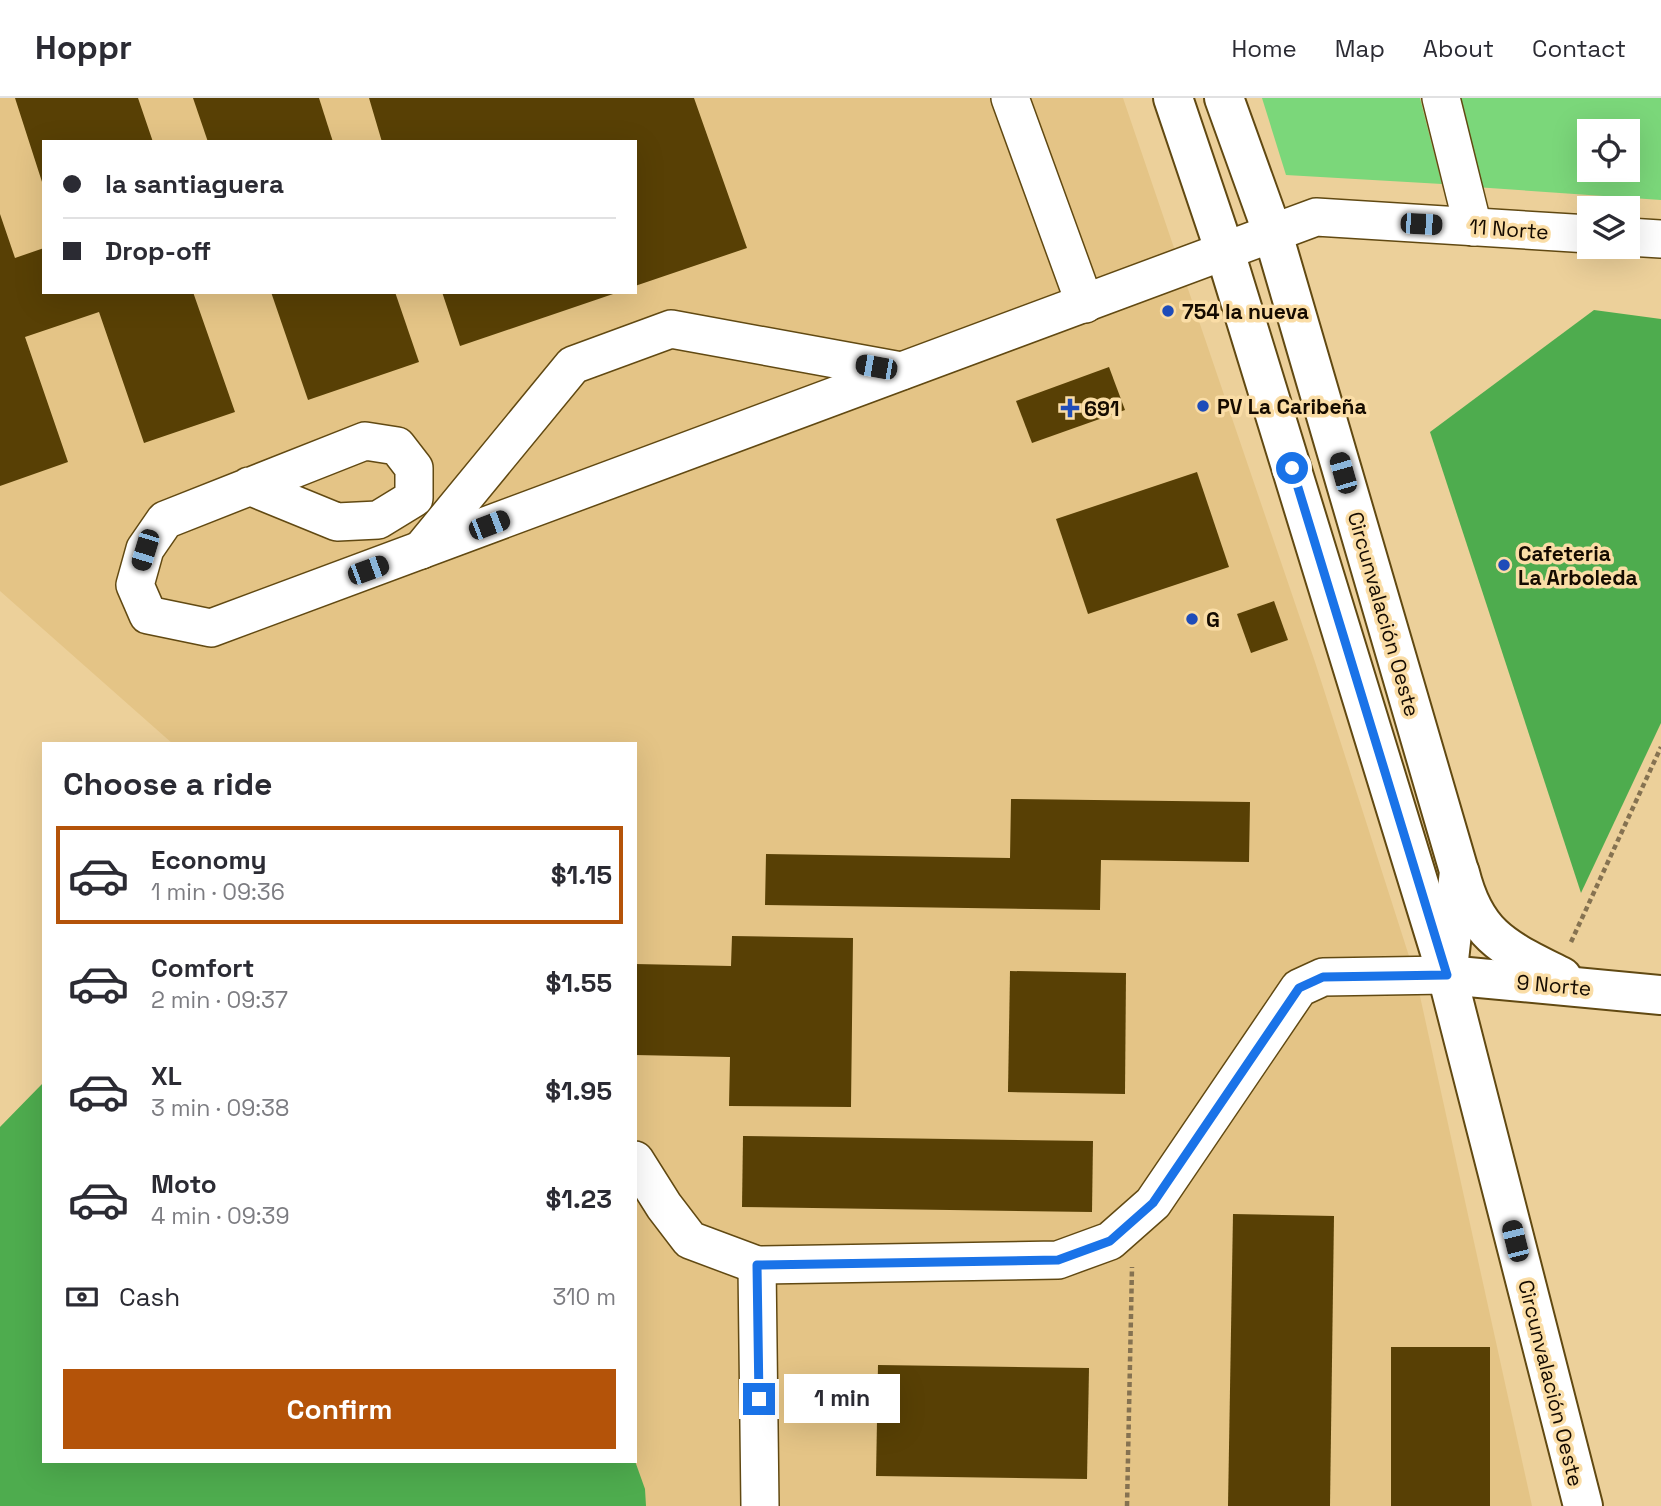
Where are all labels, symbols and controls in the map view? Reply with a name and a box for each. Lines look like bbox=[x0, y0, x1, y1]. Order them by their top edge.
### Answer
text: Hoppr bbox=[35, 27, 132, 69]
text: Home bbox=[1231, 33, 1297, 64]
text: Map bbox=[1335, 33, 1385, 64]
text: About bbox=[1423, 33, 1494, 64]
text: Contact bbox=[1532, 33, 1626, 64]
map controls bbox=[1577, 119, 1640, 259]
button: locate bbox=[1577, 119, 1640, 182]
text: la santiaguera bbox=[105, 167, 284, 201]
button: layers bbox=[1577, 196, 1640, 259]
car bbox=[1400, 212, 1443, 236]
street label: 11 Norte bbox=[1468, 213, 1550, 245]
text: Drop-off bbox=[105, 234, 211, 268]
place label: 754 la nueva bbox=[1182, 298, 1309, 325]
marker: 754 la nueva bbox=[1160, 303, 1176, 319]
car bbox=[854, 353, 899, 381]
place label: PV La Caribeña bbox=[1217, 393, 1367, 420]
place label: 691 bbox=[1084, 395, 1119, 422]
marker: PV La Caribeña bbox=[1195, 398, 1211, 414]
marker: 691 bbox=[1062, 400, 1078, 416]
car bbox=[1328, 450, 1359, 496]
route start bbox=[1276, 452, 1308, 484]
car bbox=[466, 508, 513, 542]
street label: Circunvalación Oeste bbox=[1342, 508, 1426, 720]
car bbox=[129, 527, 162, 573]
place label: Cafeteria La Arboleda bbox=[1518, 540, 1638, 591]
car bbox=[345, 553, 392, 587]
marker: Cafeteria La Arboleda bbox=[1496, 557, 1512, 573]
place label: G bbox=[1206, 606, 1220, 633]
marker: G bbox=[1184, 611, 1200, 627]
text: Choose a ride bbox=[63, 764, 273, 804]
text: Economy bbox=[151, 843, 267, 877]
icon: car bbox=[67, 844, 130, 907]
text: $1.15 bbox=[551, 858, 612, 892]
text: 1 min · 09:36 bbox=[151, 877, 285, 907]
text: Comfort bbox=[151, 951, 254, 985]
icon: car bbox=[67, 952, 130, 1015]
text: $1.55 bbox=[546, 966, 612, 1000]
street label: 9 Norte bbox=[1516, 968, 1592, 1002]
text: 2 min · 09:37 bbox=[151, 985, 288, 1015]
text: XL bbox=[151, 1059, 182, 1093]
icon: car bbox=[67, 1060, 130, 1123]
text: $1.95 bbox=[545, 1074, 612, 1108]
text: 3 min · 09:38 bbox=[151, 1093, 289, 1123]
text: Moto bbox=[151, 1167, 217, 1201]
icon: car bbox=[67, 1168, 130, 1231]
text: $1.23 bbox=[545, 1182, 612, 1216]
text: 4 min · 09:39 bbox=[151, 1201, 290, 1231]
car bbox=[1500, 1218, 1531, 1264]
street label: Circunvalación Oeste bbox=[1512, 1277, 1590, 1489]
icon: cash bbox=[63, 1278, 101, 1316]
text: Cash bbox=[119, 1280, 180, 1314]
text: 310 m bbox=[552, 1282, 616, 1312]
button: Confirm bbox=[63, 1369, 616, 1449]
callout: 1 min bbox=[784, 1374, 899, 1424]
route end bbox=[743, 1383, 775, 1415]
text: 1 min bbox=[814, 1383, 870, 1413]

